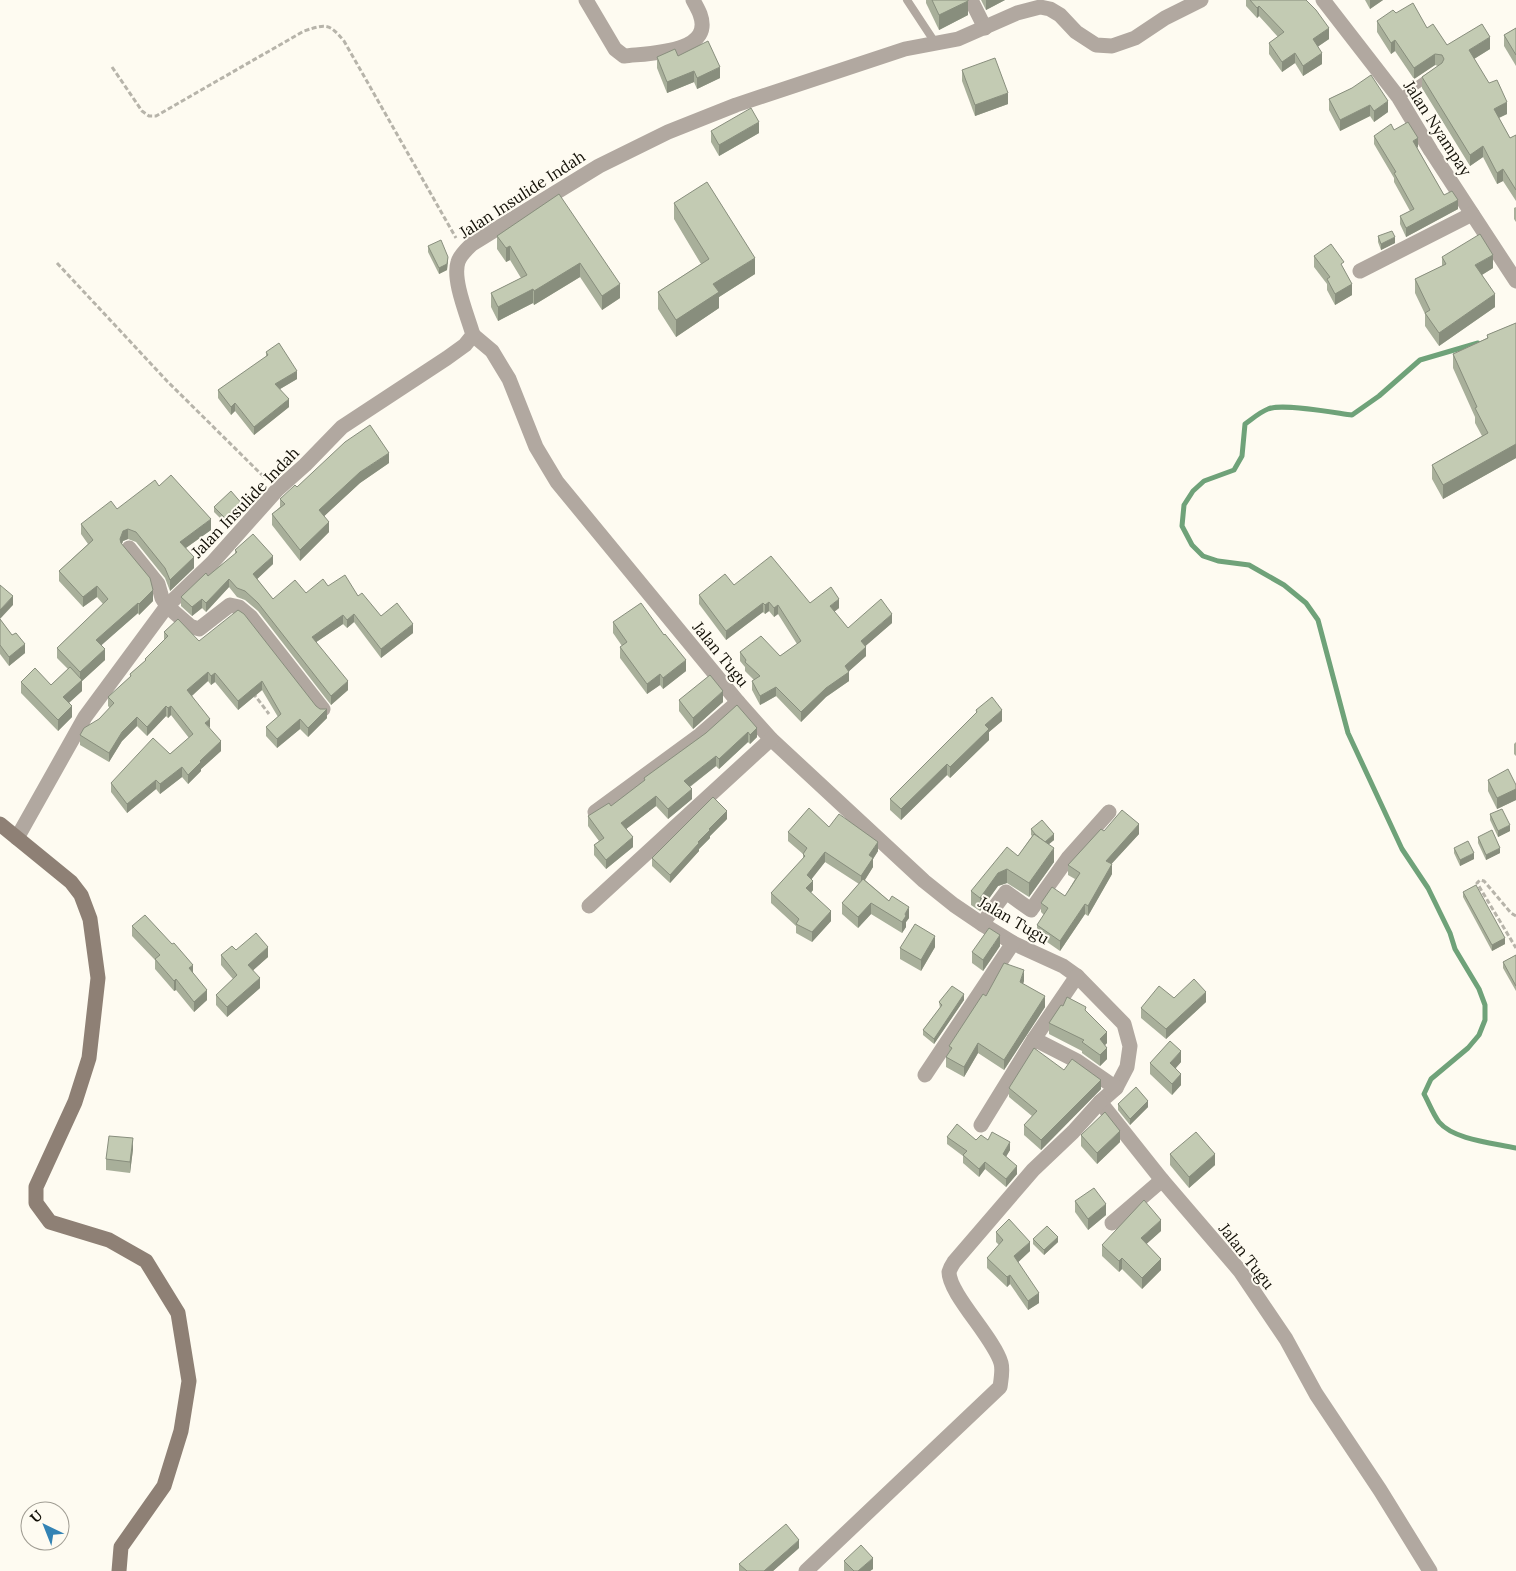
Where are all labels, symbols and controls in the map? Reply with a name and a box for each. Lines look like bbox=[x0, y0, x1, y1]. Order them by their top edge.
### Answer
street label: Jalan Nyampay bbox=[1399, 76, 1477, 180]
street label: Jalan Insulide Indah bbox=[454, 146, 589, 243]
street label: Jalan Insulide Indah bbox=[186, 442, 303, 562]
street label: Jalan Tugu bbox=[688, 616, 754, 691]
street label: Jalan Tugu bbox=[974, 891, 1053, 948]
street label: Jalan Tugu bbox=[1214, 1218, 1279, 1293]
north arrow bbox=[20, 1501, 70, 1551]
text: U bbox=[26, 1506, 46, 1527]

